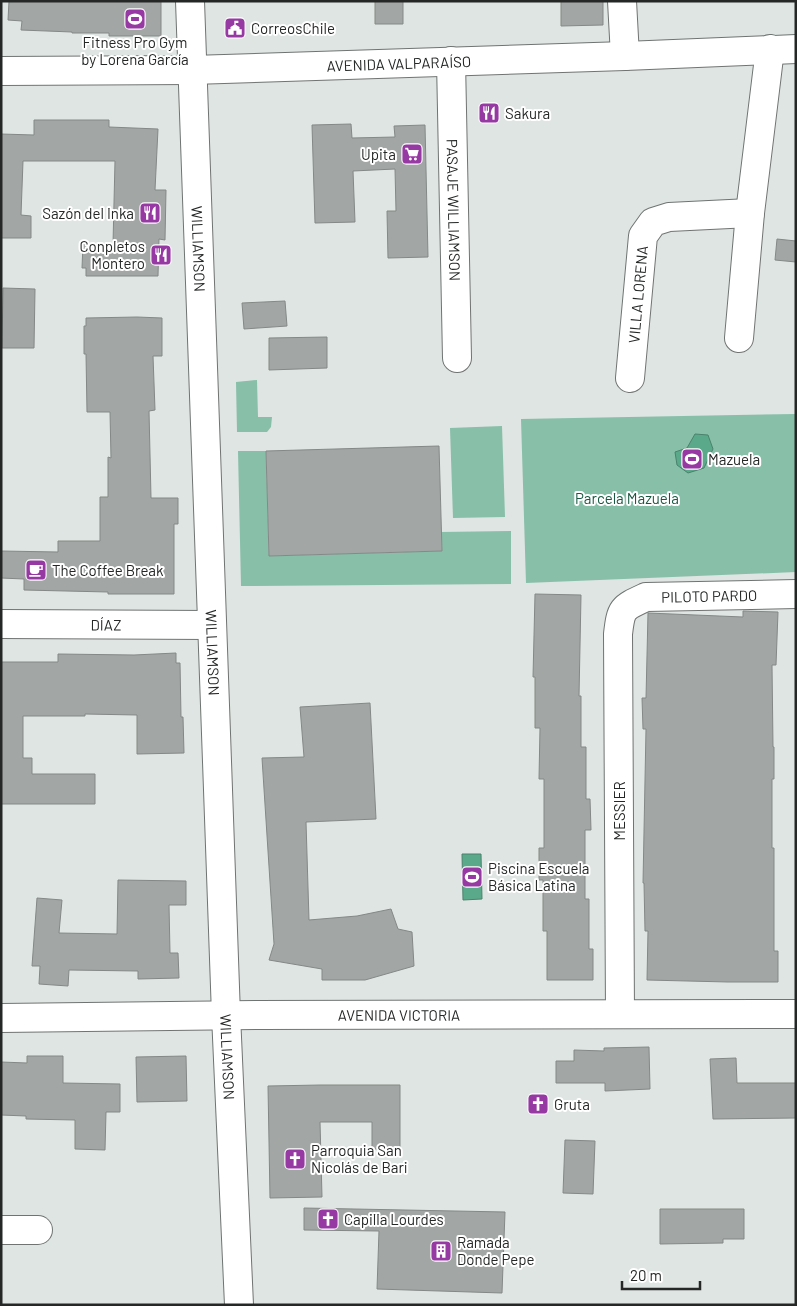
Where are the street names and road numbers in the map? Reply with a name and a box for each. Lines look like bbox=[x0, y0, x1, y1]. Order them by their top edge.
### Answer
street label: AVENIDA VALPARAÍSO bbox=[326, 52, 472, 75]
street label: PASAJE WILLIAMSON bbox=[444, 139, 464, 281]
street label: WILLIAMSON bbox=[188, 205, 209, 292]
street label: VILLA LORENA bbox=[624, 245, 651, 344]
street label: PILOTO PARDO bbox=[661, 586, 757, 606]
street label: WILLIAMSON bbox=[203, 609, 224, 696]
street label: DÍAZ bbox=[91, 615, 121, 634]
street label: MESSIER bbox=[610, 781, 628, 841]
street label: AVENIDA VICTORIA bbox=[338, 1006, 460, 1024]
street label: WILLIAMSON bbox=[217, 1014, 239, 1100]

